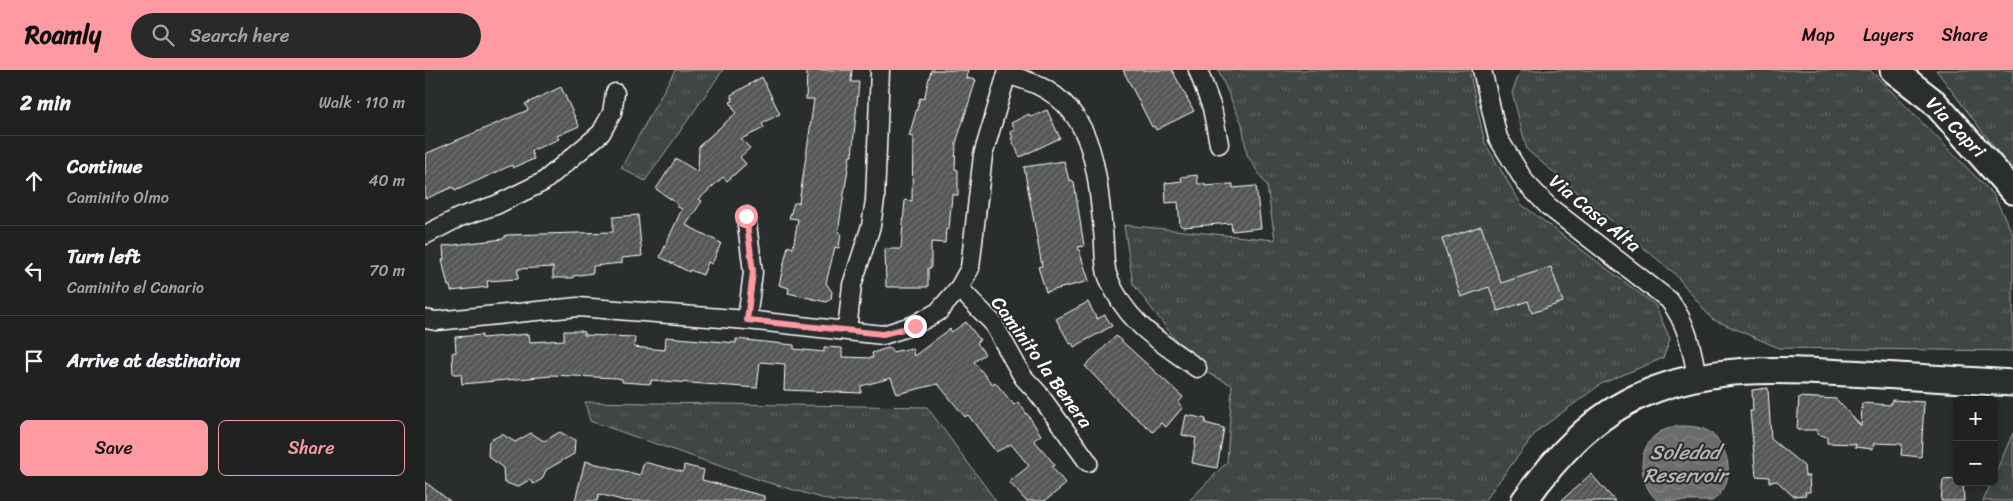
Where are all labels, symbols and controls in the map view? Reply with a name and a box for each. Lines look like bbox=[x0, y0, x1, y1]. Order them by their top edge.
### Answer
search box bbox=[131, 13, 481, 58]
text: Roamly bbox=[25, 14, 101, 56]
text: Search here bbox=[189, 19, 289, 52]
text: Map bbox=[1802, 19, 1835, 51]
text: Layers bbox=[1863, 19, 1914, 51]
text: Share bbox=[1942, 19, 1988, 51]
icon: search bbox=[149, 21, 177, 49]
text: 2 min bbox=[20, 84, 71, 122]
text: Walk · 110 m bbox=[319, 88, 405, 117]
street label: Via Capri bbox=[1918, 88, 1995, 166]
text: Continue bbox=[67, 150, 143, 183]
street label: Via Casa Alta bbox=[1542, 165, 1649, 261]
text: 40 m bbox=[368, 166, 405, 195]
icon: ahead bbox=[20, 167, 48, 195]
text: Caminito Olmo bbox=[67, 183, 169, 212]
route start bbox=[735, 205, 758, 228]
text: Turn left bbox=[67, 240, 140, 273]
text: 70 m bbox=[369, 256, 405, 285]
icon: left bbox=[20, 257, 48, 285]
text: Caminito el Canario bbox=[67, 273, 204, 302]
street label: Caminito la Benera bbox=[982, 289, 1102, 436]
route end bbox=[904, 315, 927, 338]
text: Arrive at destination bbox=[67, 344, 240, 377]
icon: arrive bbox=[20, 347, 48, 375]
map controls bbox=[1953, 396, 1998, 486]
button: + bbox=[1953, 396, 1998, 441]
button: Save bbox=[20, 420, 208, 476]
button: Share bbox=[218, 420, 405, 476]
water label: Soledad Reservoir bbox=[1643, 435, 1730, 493]
button: − bbox=[1953, 441, 1998, 486]

